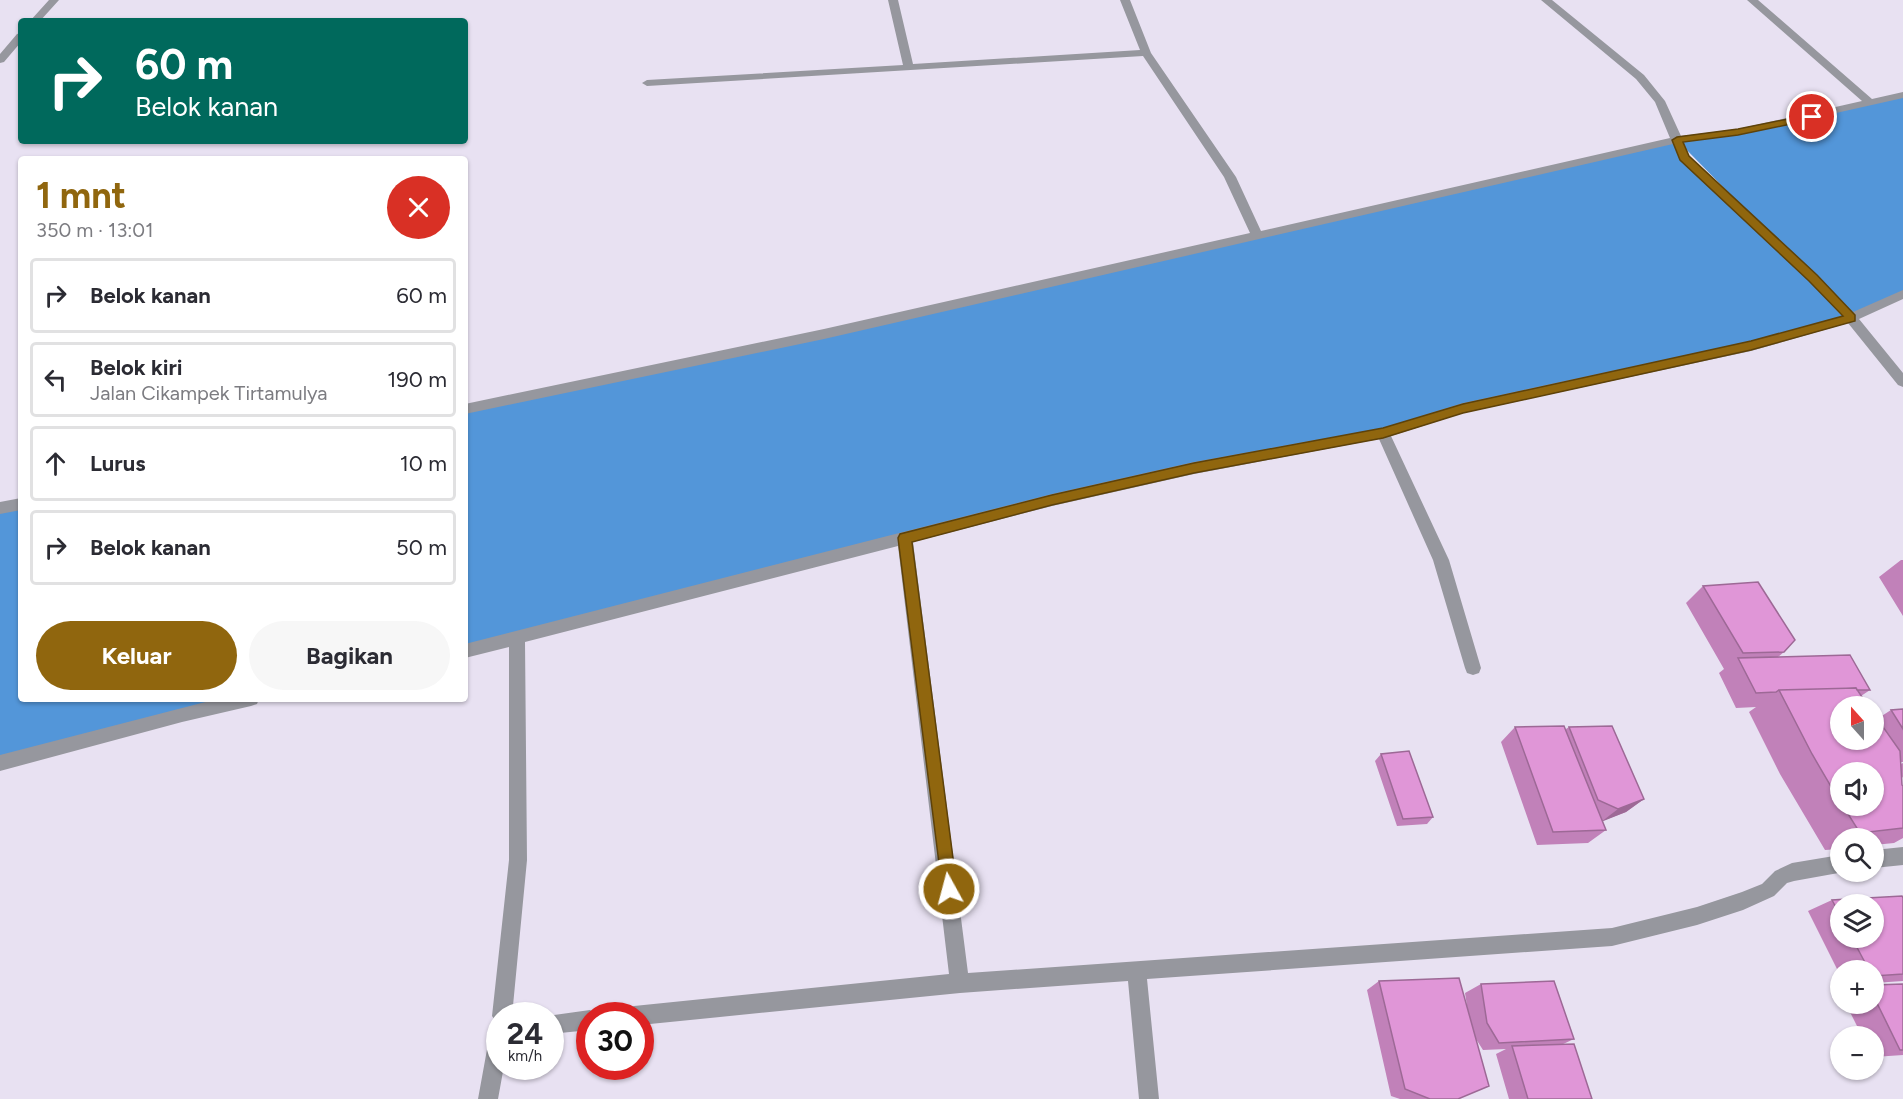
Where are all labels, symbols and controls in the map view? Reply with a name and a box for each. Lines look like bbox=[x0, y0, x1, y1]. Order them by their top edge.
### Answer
text: 60 m bbox=[135, 39, 233, 90]
icon: right bbox=[36, 42, 114, 120]
text: Belok kanan bbox=[135, 90, 278, 123]
pin bbox=[1786, 91, 1837, 142]
icon: arrive bbox=[1795, 100, 1828, 133]
text: 1 mnt bbox=[36, 174, 126, 217]
button: close bbox=[387, 176, 450, 239]
text: 350 m · 13:01 bbox=[36, 218, 153, 242]
icon: right bbox=[39, 279, 72, 312]
text: Belok kanan bbox=[90, 282, 211, 309]
text: 60 m bbox=[396, 282, 447, 309]
text: Belok kiri bbox=[90, 354, 183, 381]
icon: left bbox=[39, 363, 72, 396]
text: 190 m bbox=[387, 366, 447, 393]
text: Jalan Cikampek Tirtamulya bbox=[90, 381, 328, 405]
icon: ahead bbox=[39, 447, 72, 480]
text: Lurus bbox=[90, 450, 145, 477]
text: 10 m bbox=[400, 450, 447, 477]
icon: right bbox=[39, 531, 72, 564]
text: Belok kanan bbox=[90, 534, 211, 561]
text: 50 m bbox=[396, 534, 447, 561]
button: Keluar bbox=[36, 621, 237, 690]
button: Bagikan bbox=[249, 621, 450, 690]
north arrow bbox=[1830, 696, 1884, 750]
map controls bbox=[1830, 696, 1884, 1080]
button: sound bbox=[1830, 762, 1884, 816]
button: search bbox=[1830, 828, 1884, 882]
position arrow bbox=[917, 857, 981, 921]
button: layers bbox=[1830, 894, 1884, 948]
button: + bbox=[1830, 960, 1884, 1014]
speed limit sign: 30 bbox=[576, 1002, 654, 1080]
text: 24 bbox=[507, 1015, 543, 1052]
button: − bbox=[1830, 1026, 1884, 1080]
text: km/h bbox=[508, 1047, 542, 1065]

